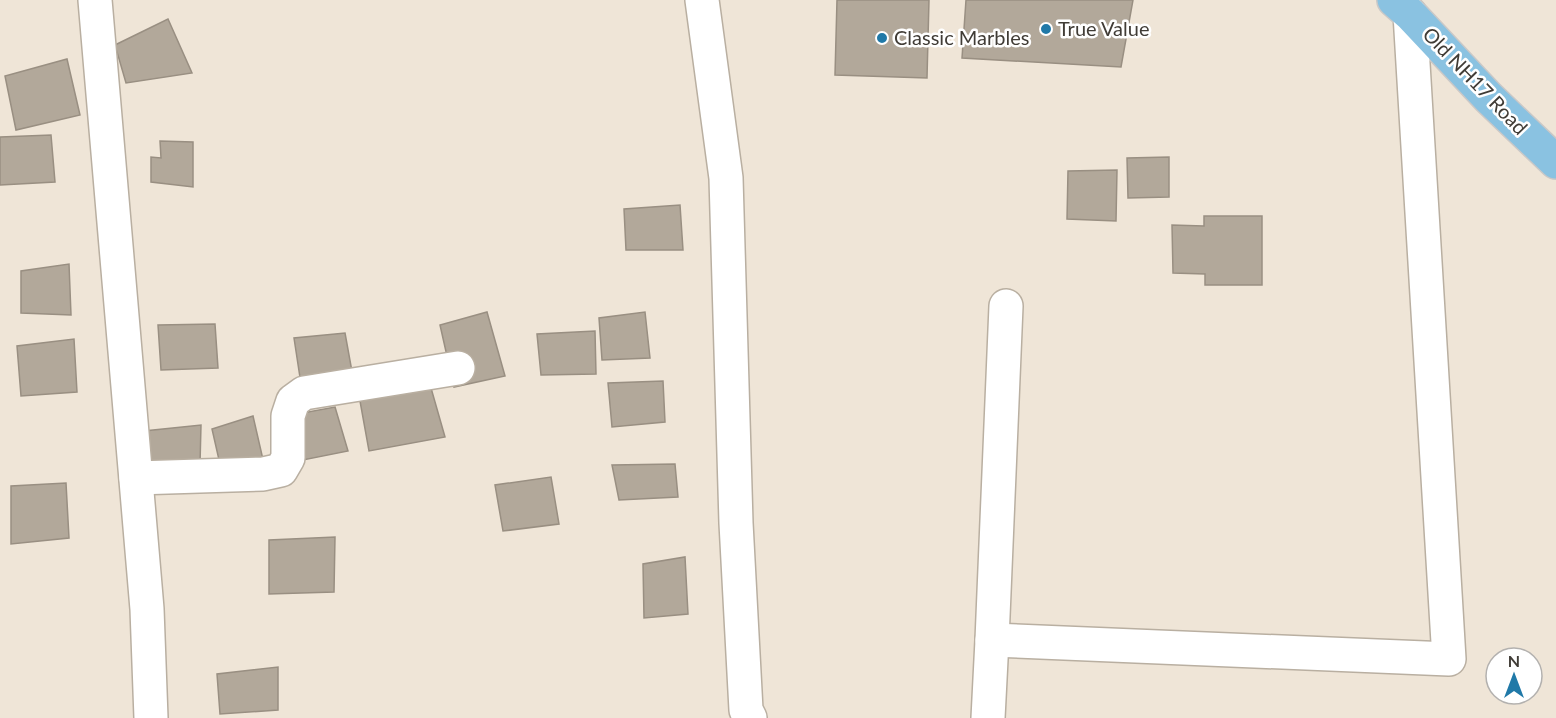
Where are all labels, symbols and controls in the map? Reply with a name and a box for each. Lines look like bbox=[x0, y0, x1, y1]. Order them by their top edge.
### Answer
place label: True Value bbox=[1058, 16, 1149, 40]
marker: True Value bbox=[1039, 22, 1053, 36]
street label: Old NH17 Road bbox=[1418, 22, 1533, 139]
place label: Classic Marbles bbox=[894, 25, 1029, 49]
marker: Classic Marbles bbox=[875, 31, 889, 45]
north arrow bbox=[1484, 646, 1544, 706]
text: N bbox=[1508, 651, 1520, 670]

